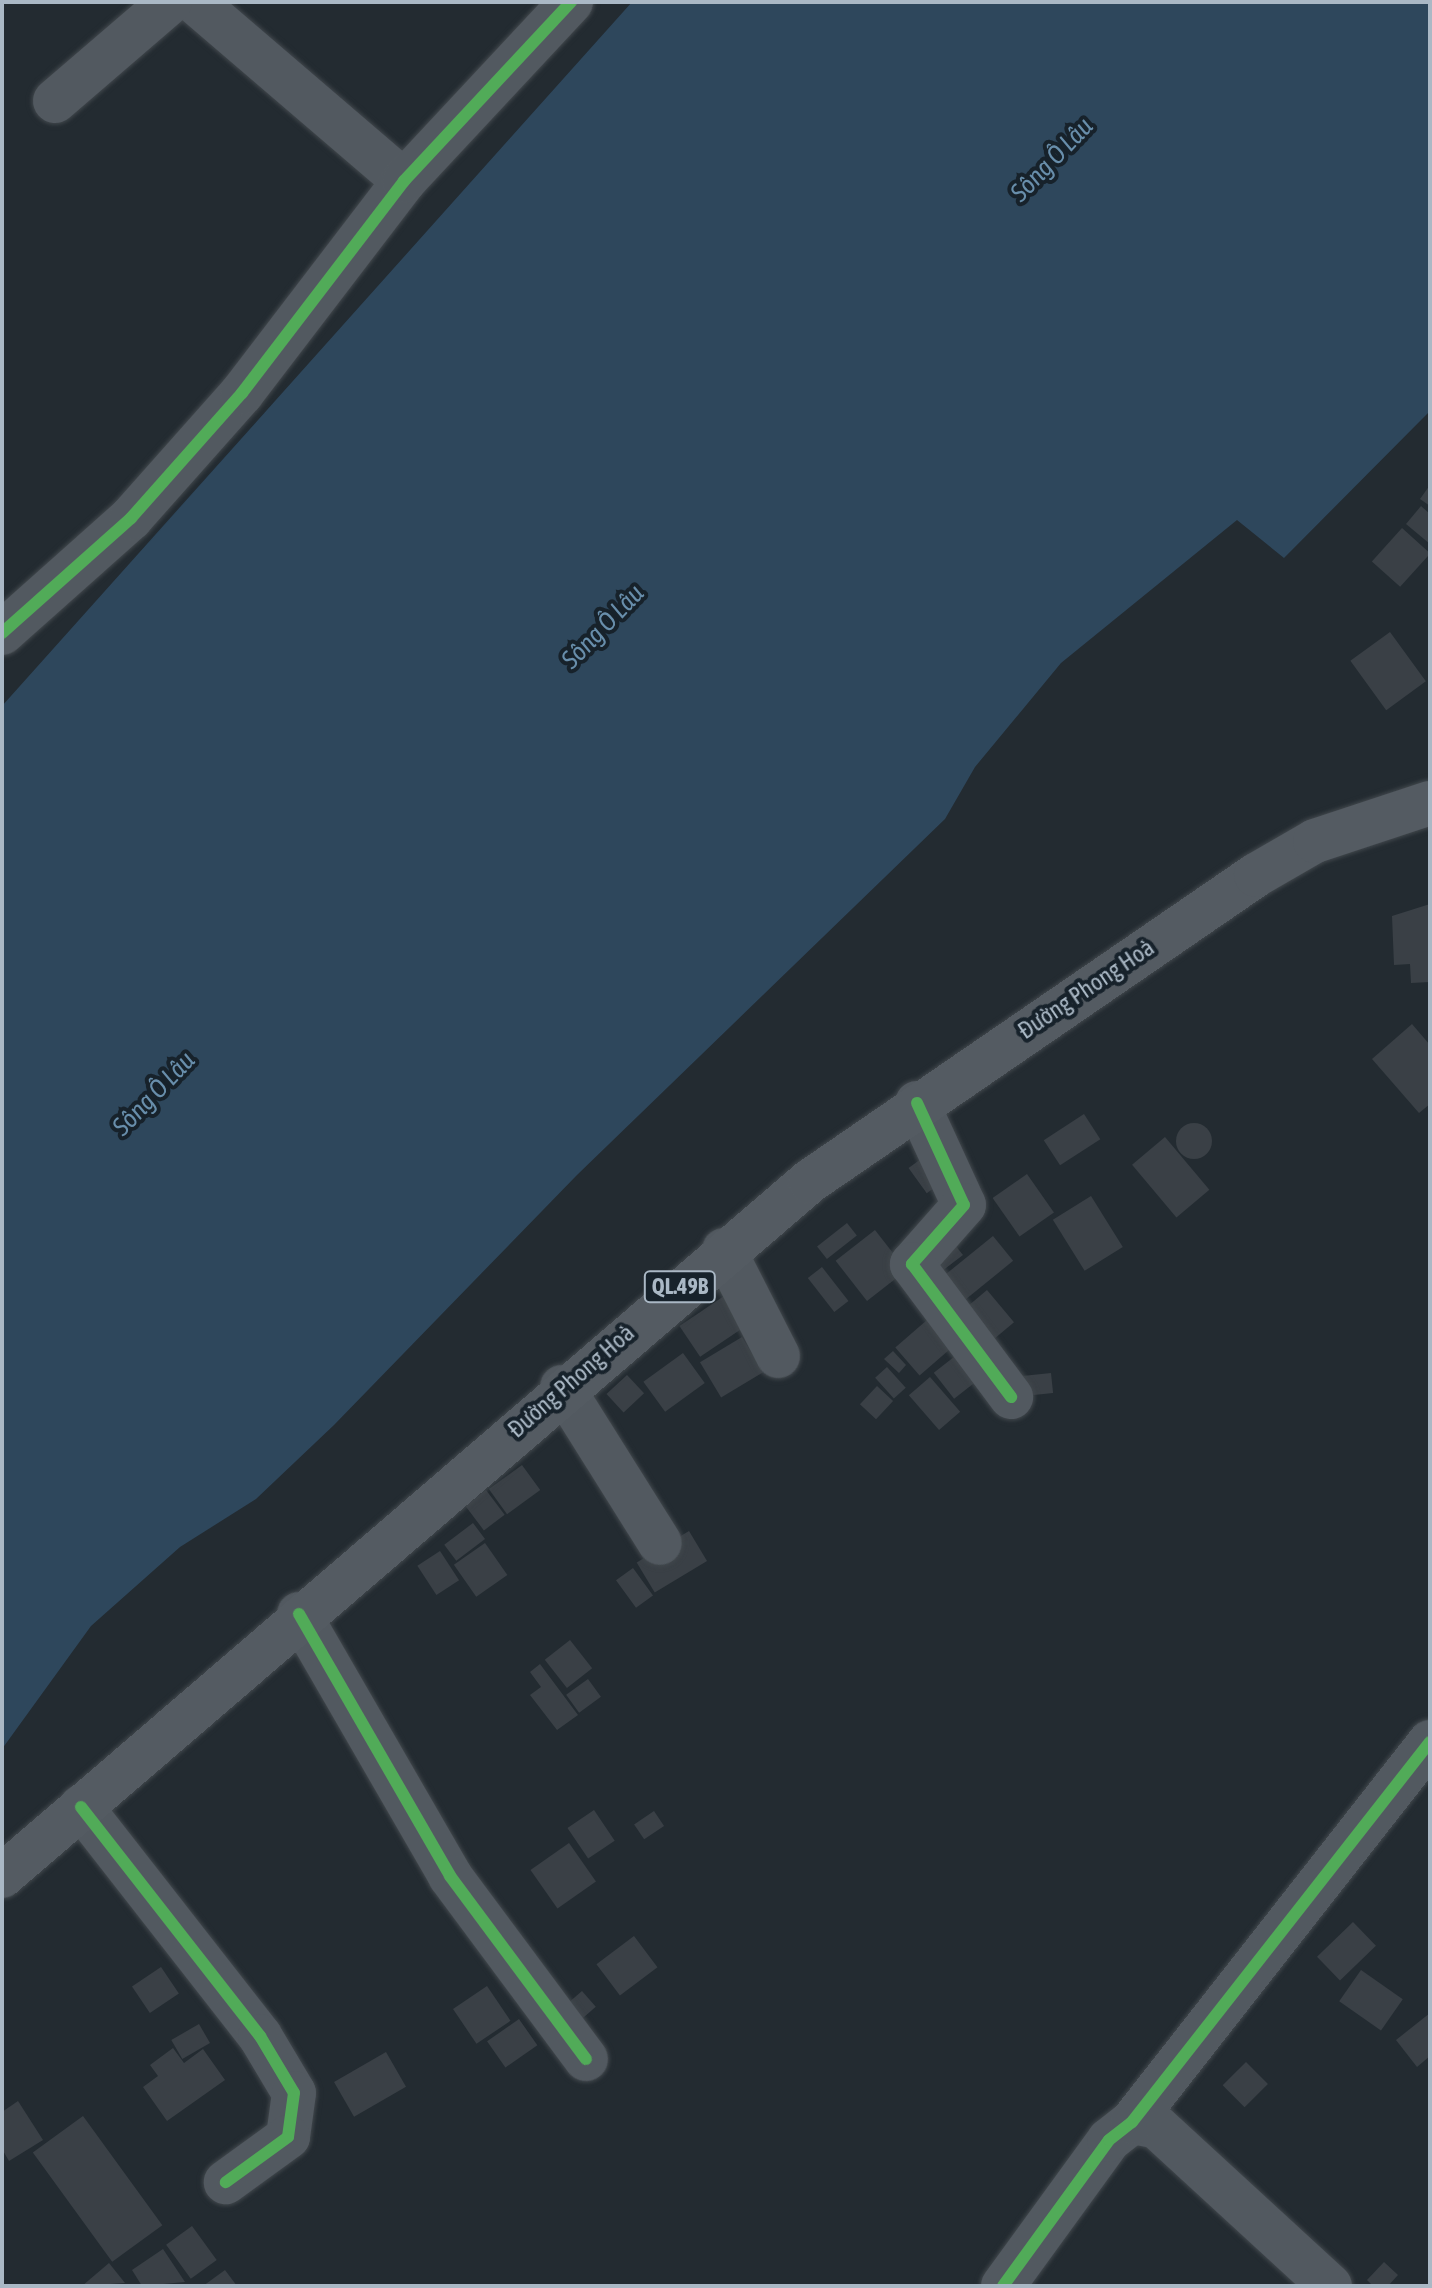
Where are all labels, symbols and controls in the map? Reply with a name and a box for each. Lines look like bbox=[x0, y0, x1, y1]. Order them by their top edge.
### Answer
water label: Sông Ô Lâu bbox=[1004, 111, 1100, 209]
water label: Sông Ô Lâu bbox=[555, 578, 651, 676]
street label: Đường Phong Hoà bbox=[1013, 933, 1159, 1045]
water label: Sông Ô Lâu bbox=[106, 1045, 202, 1143]
road number: QL.49B bbox=[642, 1269, 718, 1305]
street label: Đường Phong Hoà bbox=[502, 1318, 640, 1444]

